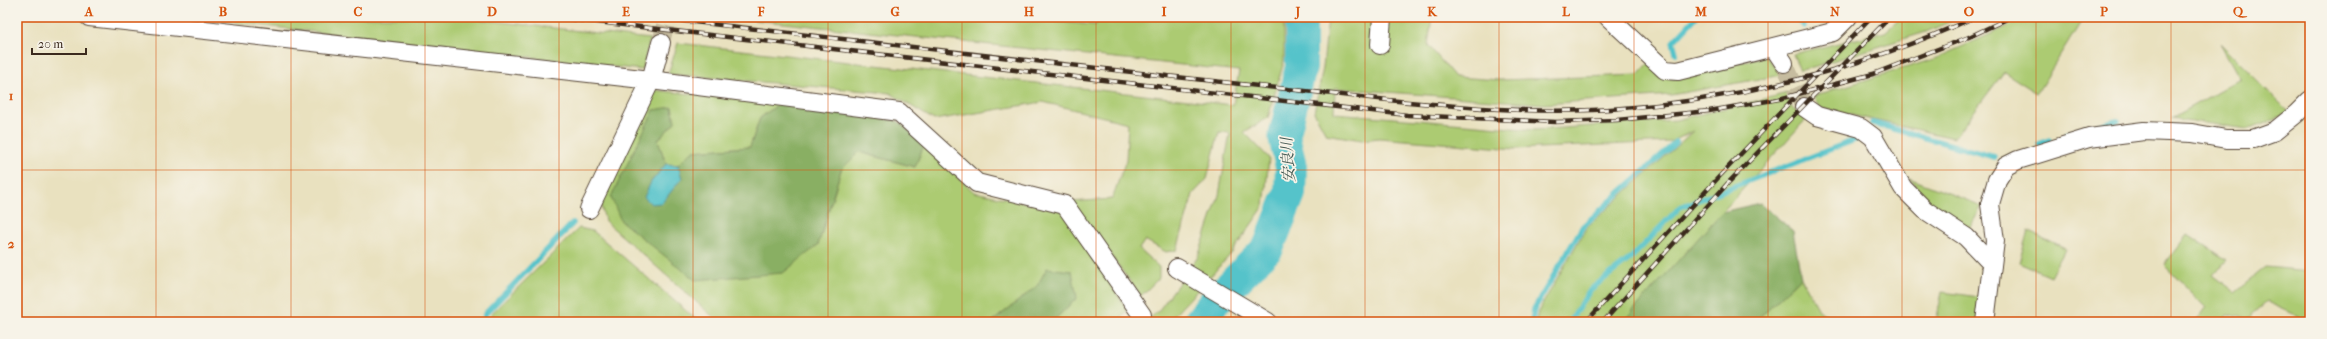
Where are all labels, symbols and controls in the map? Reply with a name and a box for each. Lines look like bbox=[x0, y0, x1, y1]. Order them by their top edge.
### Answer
text: A bbox=[84, 4, 94, 19]
text: B bbox=[219, 4, 228, 19]
text: C bbox=[354, 4, 363, 19]
text: D bbox=[487, 4, 497, 19]
text: E bbox=[622, 4, 630, 19]
text: F bbox=[757, 4, 765, 19]
text: G bbox=[890, 4, 900, 19]
text: H bbox=[1024, 4, 1035, 19]
text: I bbox=[1161, 4, 1167, 19]
text: J bbox=[1294, 4, 1301, 20]
text: K bbox=[1427, 4, 1438, 19]
text: L bbox=[1562, 4, 1571, 19]
text: M bbox=[1694, 4, 1707, 19]
text: N bbox=[1830, 4, 1840, 19]
text: O bbox=[1964, 4, 1974, 19]
text: P bbox=[2100, 4, 2108, 19]
text: Q bbox=[2233, 4, 2248, 19]
scale bar bbox=[32, 30, 86, 56]
text: 20 m bbox=[38, 37, 63, 51]
text: 1 bbox=[9, 88, 14, 103]
water label: 安良川 bbox=[1277, 135, 1299, 183]
text: 2 bbox=[8, 236, 15, 251]

